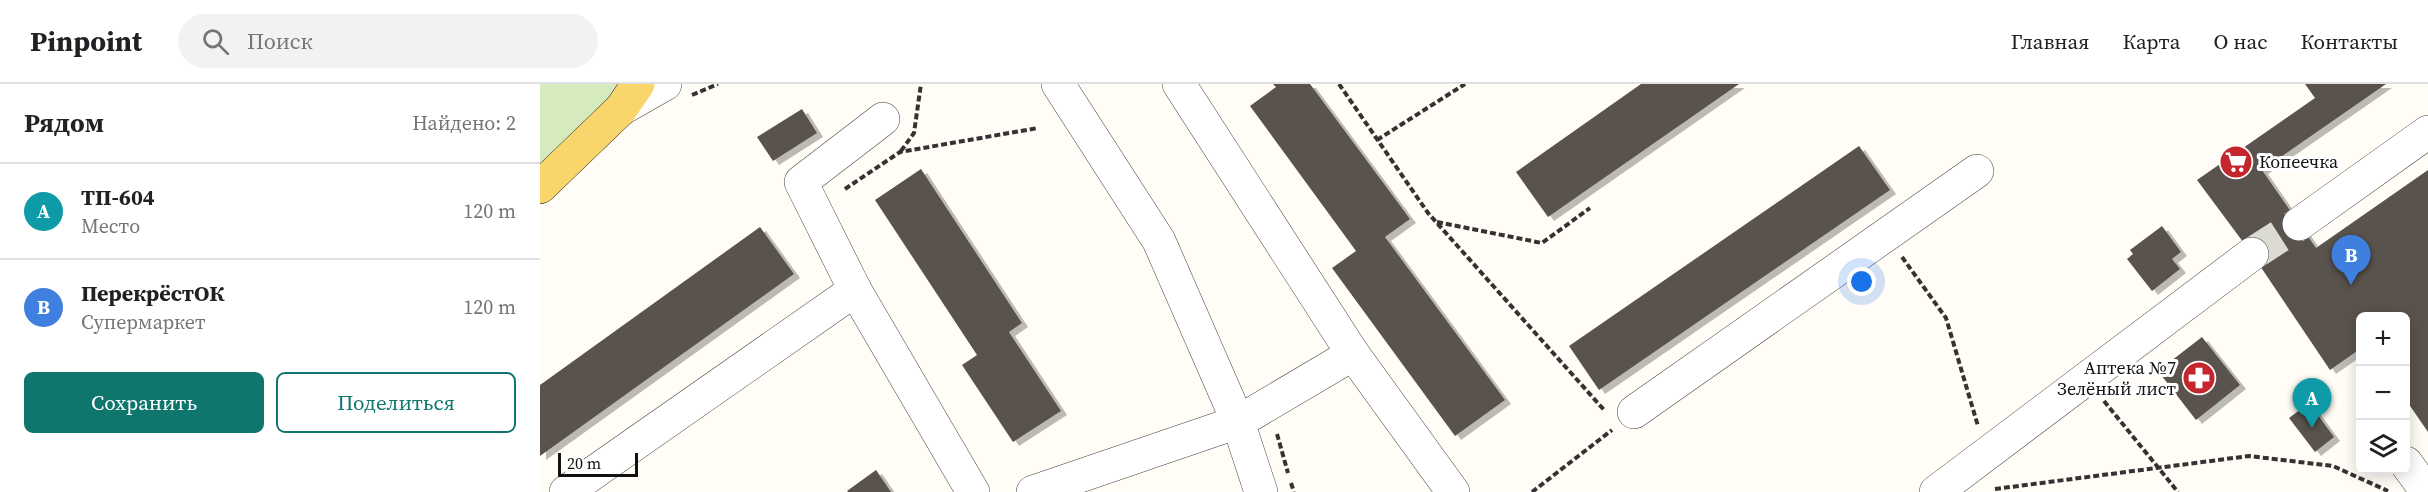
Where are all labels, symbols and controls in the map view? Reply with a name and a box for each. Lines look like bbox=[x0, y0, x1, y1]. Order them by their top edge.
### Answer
search box bbox=[178, 14, 598, 68]
text: Pinpoint bbox=[30, 22, 142, 60]
icon: search bbox=[199, 25, 232, 58]
text: Поиск bbox=[247, 26, 313, 56]
text: Главная bbox=[2011, 27, 2089, 56]
text: Карта bbox=[2122, 27, 2180, 56]
text: О нас bbox=[2213, 27, 2267, 56]
text: Контакты bbox=[2300, 27, 2398, 56]
text: Рядом bbox=[24, 105, 104, 141]
text: Найдено: 2 bbox=[412, 109, 516, 137]
supermarket icon: Копеечка bbox=[2218, 144, 2254, 180]
place label: Копеечка bbox=[2259, 149, 2339, 174]
text: ТП-604 bbox=[81, 182, 155, 212]
text: A bbox=[37, 197, 50, 225]
text: 120 m bbox=[463, 197, 516, 225]
text: Место bbox=[81, 212, 140, 240]
pin: B bbox=[2332, 236, 2370, 285]
your location bbox=[1847, 267, 1876, 296]
text: ПерекрёстОК bbox=[81, 278, 225, 308]
text: B bbox=[37, 293, 50, 321]
text: 120 m bbox=[463, 293, 516, 321]
text: Супермаркет bbox=[81, 308, 206, 336]
map controls bbox=[2356, 312, 2410, 474]
button: + bbox=[2356, 312, 2410, 366]
place label: Аптека №7 Зелёный лист bbox=[2057, 355, 2176, 401]
pharmacy icon: Аптека №7 Зелёный лист bbox=[2181, 360, 2217, 396]
button: − bbox=[2356, 366, 2410, 420]
button: Сохранить bbox=[24, 372, 264, 433]
button: Поделиться bbox=[276, 372, 516, 433]
pin: A bbox=[2292, 378, 2332, 428]
button: layers bbox=[2356, 420, 2410, 474]
scale bar bbox=[558, 450, 638, 478]
text: 20 m bbox=[567, 452, 601, 474]

